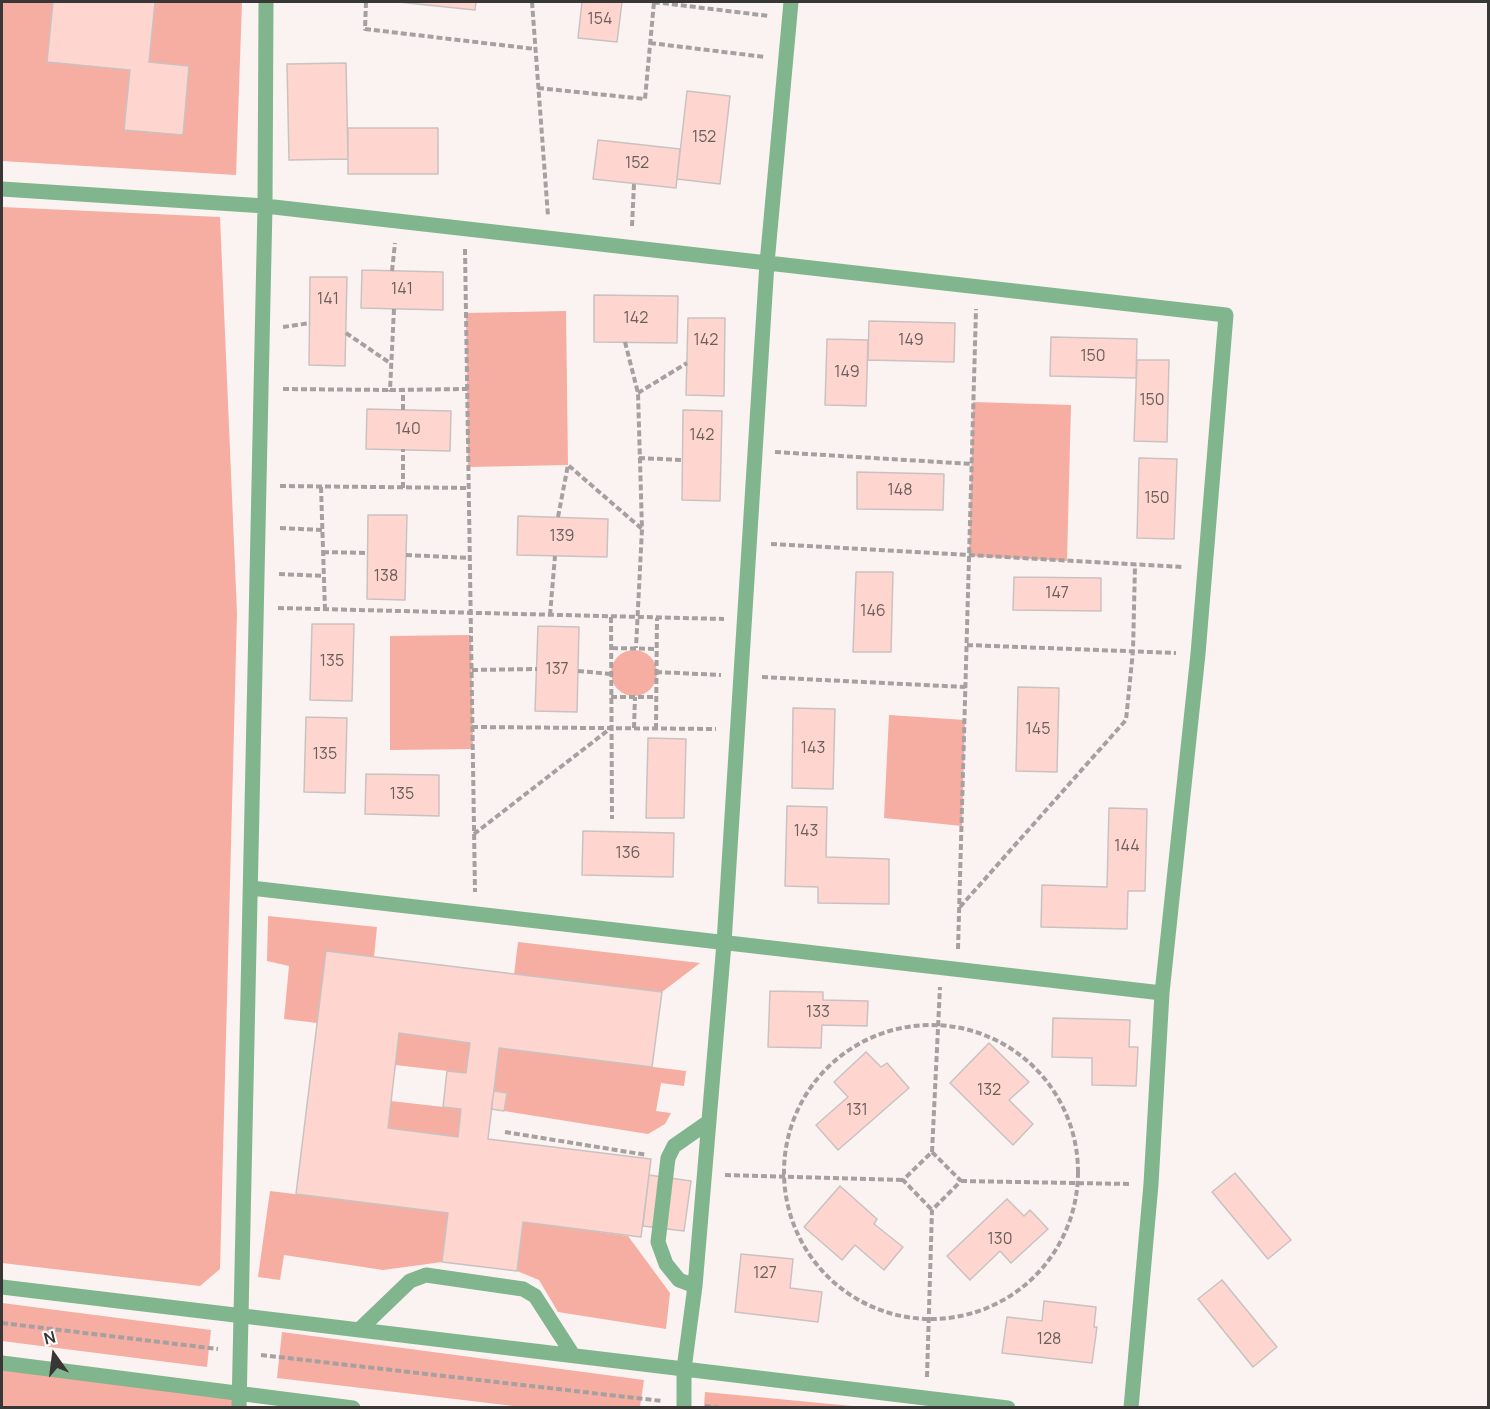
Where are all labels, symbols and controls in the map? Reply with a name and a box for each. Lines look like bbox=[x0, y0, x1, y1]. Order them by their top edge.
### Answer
house number: 154 bbox=[588, 10, 612, 30]
house number: 152 bbox=[692, 128, 716, 148]
house number: 152 bbox=[625, 154, 649, 174]
house number: 141 bbox=[391, 280, 413, 300]
house number: 141 bbox=[317, 290, 339, 310]
house number: 142 bbox=[624, 309, 648, 329]
house number: 142 bbox=[694, 331, 718, 351]
house number: 149 bbox=[898, 331, 924, 351]
house number: 150 bbox=[1080, 347, 1106, 367]
house number: 149 bbox=[834, 363, 860, 383]
house number: 150 bbox=[1139, 391, 1165, 411]
house number: 140 bbox=[395, 420, 421, 440]
house number: 142 bbox=[690, 426, 714, 446]
house number: 148 bbox=[888, 481, 912, 501]
house number: 150 bbox=[1144, 489, 1170, 509]
house number: 139 bbox=[549, 527, 575, 547]
house number: 138 bbox=[374, 567, 398, 587]
house number: 147 bbox=[1045, 584, 1069, 604]
house number: 146 bbox=[860, 602, 886, 622]
house number: 135 bbox=[320, 652, 344, 672]
house number: 137 bbox=[545, 660, 569, 680]
house number: 145 bbox=[1026, 720, 1050, 740]
house number: 143 bbox=[801, 739, 825, 759]
house number: 135 bbox=[313, 745, 337, 765]
house number: 135 bbox=[390, 785, 414, 805]
house number: 143 bbox=[794, 822, 818, 842]
house number: 144 bbox=[1114, 837, 1140, 857]
house number: 136 bbox=[615, 844, 641, 864]
house number: 133 bbox=[806, 1003, 830, 1023]
house number: 132 bbox=[977, 1081, 1001, 1101]
house number: 131 bbox=[846, 1101, 868, 1121]
house number: 130 bbox=[988, 1230, 1012, 1250]
house number: 127 bbox=[753, 1264, 777, 1284]
north arrow bbox=[24, 1325, 84, 1385]
text: N bbox=[41, 1325, 58, 1350]
house number: 128 bbox=[1037, 1330, 1061, 1350]

